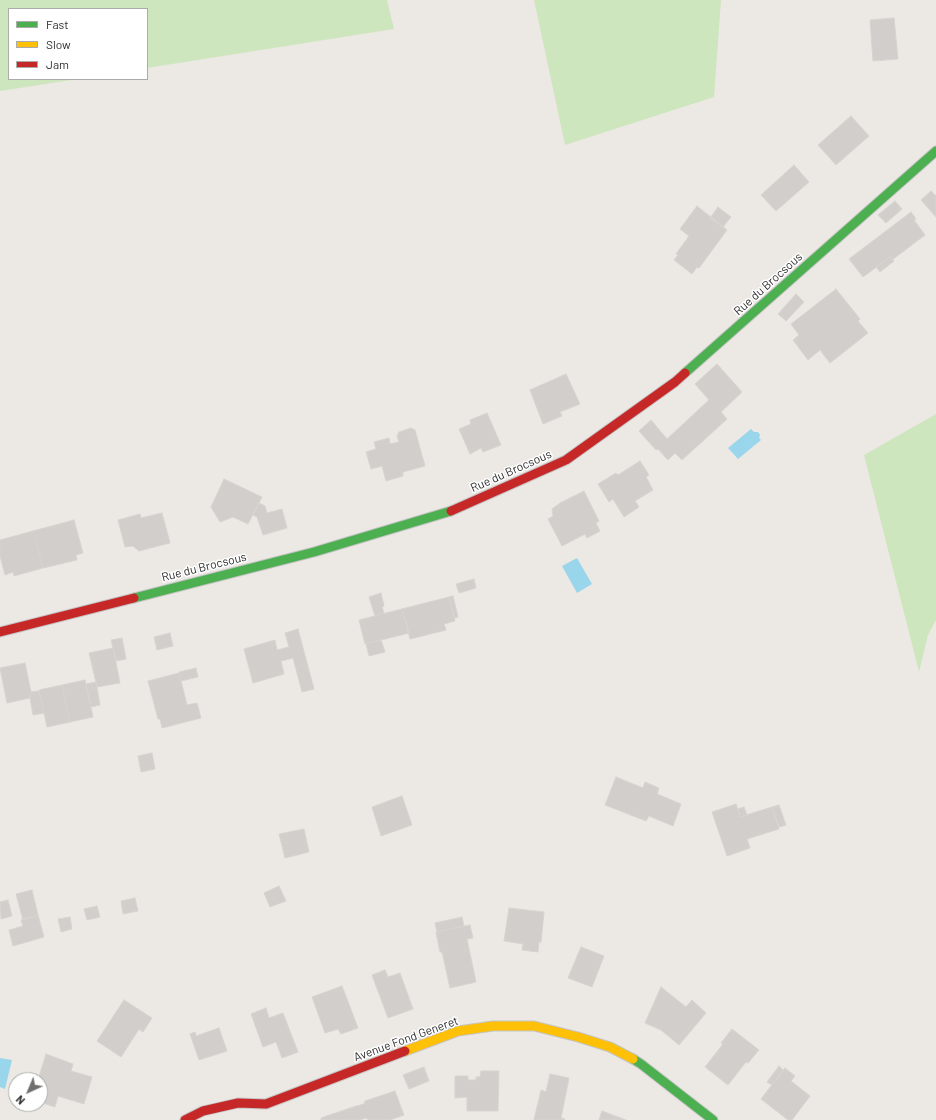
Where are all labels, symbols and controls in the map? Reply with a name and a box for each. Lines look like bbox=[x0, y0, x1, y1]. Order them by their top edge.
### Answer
legend bbox=[8, 8, 148, 80]
text: Fast bbox=[46, 17, 69, 31]
text: Slow bbox=[46, 37, 71, 51]
text: Jam bbox=[46, 57, 69, 71]
street label: Rue du Brocsous bbox=[731, 250, 805, 318]
street label: Rue du Brocsous bbox=[468, 447, 554, 495]
street label: Rue du Brocsous bbox=[160, 549, 248, 585]
street label: Avenue Fond Generet bbox=[352, 1013, 460, 1065]
north arrow bbox=[8, 1072, 48, 1112]
text: N bbox=[13, 1093, 27, 1107]

